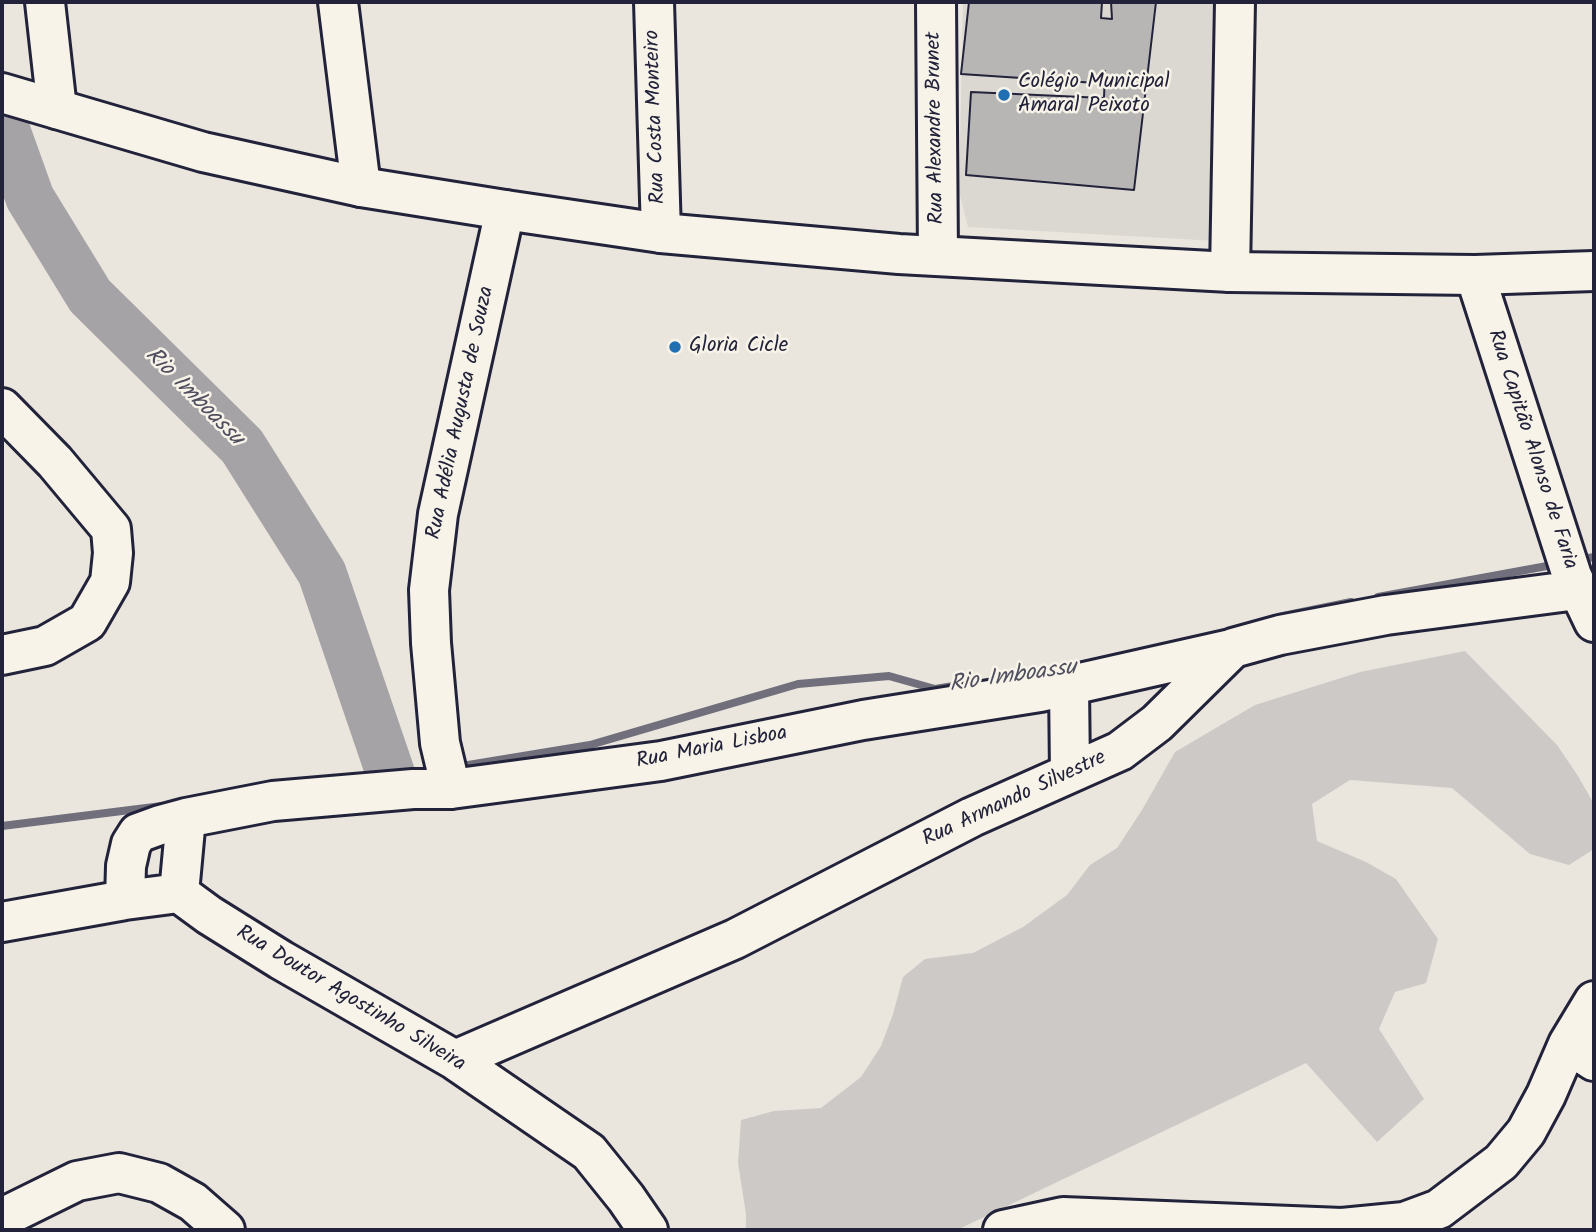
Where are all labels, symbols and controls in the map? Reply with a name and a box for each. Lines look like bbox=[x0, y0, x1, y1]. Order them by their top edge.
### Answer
street label: Rua Costa Monteiro bbox=[641, 29, 673, 205]
street label: Rua Alexandre Brunet bbox=[923, 32, 951, 224]
place label: Colégio Municipal Amaral Peixoto bbox=[1018, 70, 1170, 120]
marker: Colégio Municipal Amaral Peixoto bbox=[996, 87, 1012, 103]
street label: Rua Adélia Augusta de Souza bbox=[423, 284, 501, 542]
street label: Rua Capitão Alonso de Faria bbox=[1480, 327, 1582, 573]
place label: Gloria Cicle bbox=[689, 334, 788, 360]
marker: Gloria Cicle bbox=[667, 339, 683, 355]
water label: Rio Imboassu bbox=[138, 343, 248, 453]
water label: Rio Imboassu bbox=[948, 655, 1078, 701]
street label: Rua Maria Lisboa bbox=[634, 722, 790, 776]
street label: Rua Armando Silvestre bbox=[919, 746, 1111, 854]
street label: Rua Doutor Agostinho Silveira bbox=[231, 921, 469, 1079]

